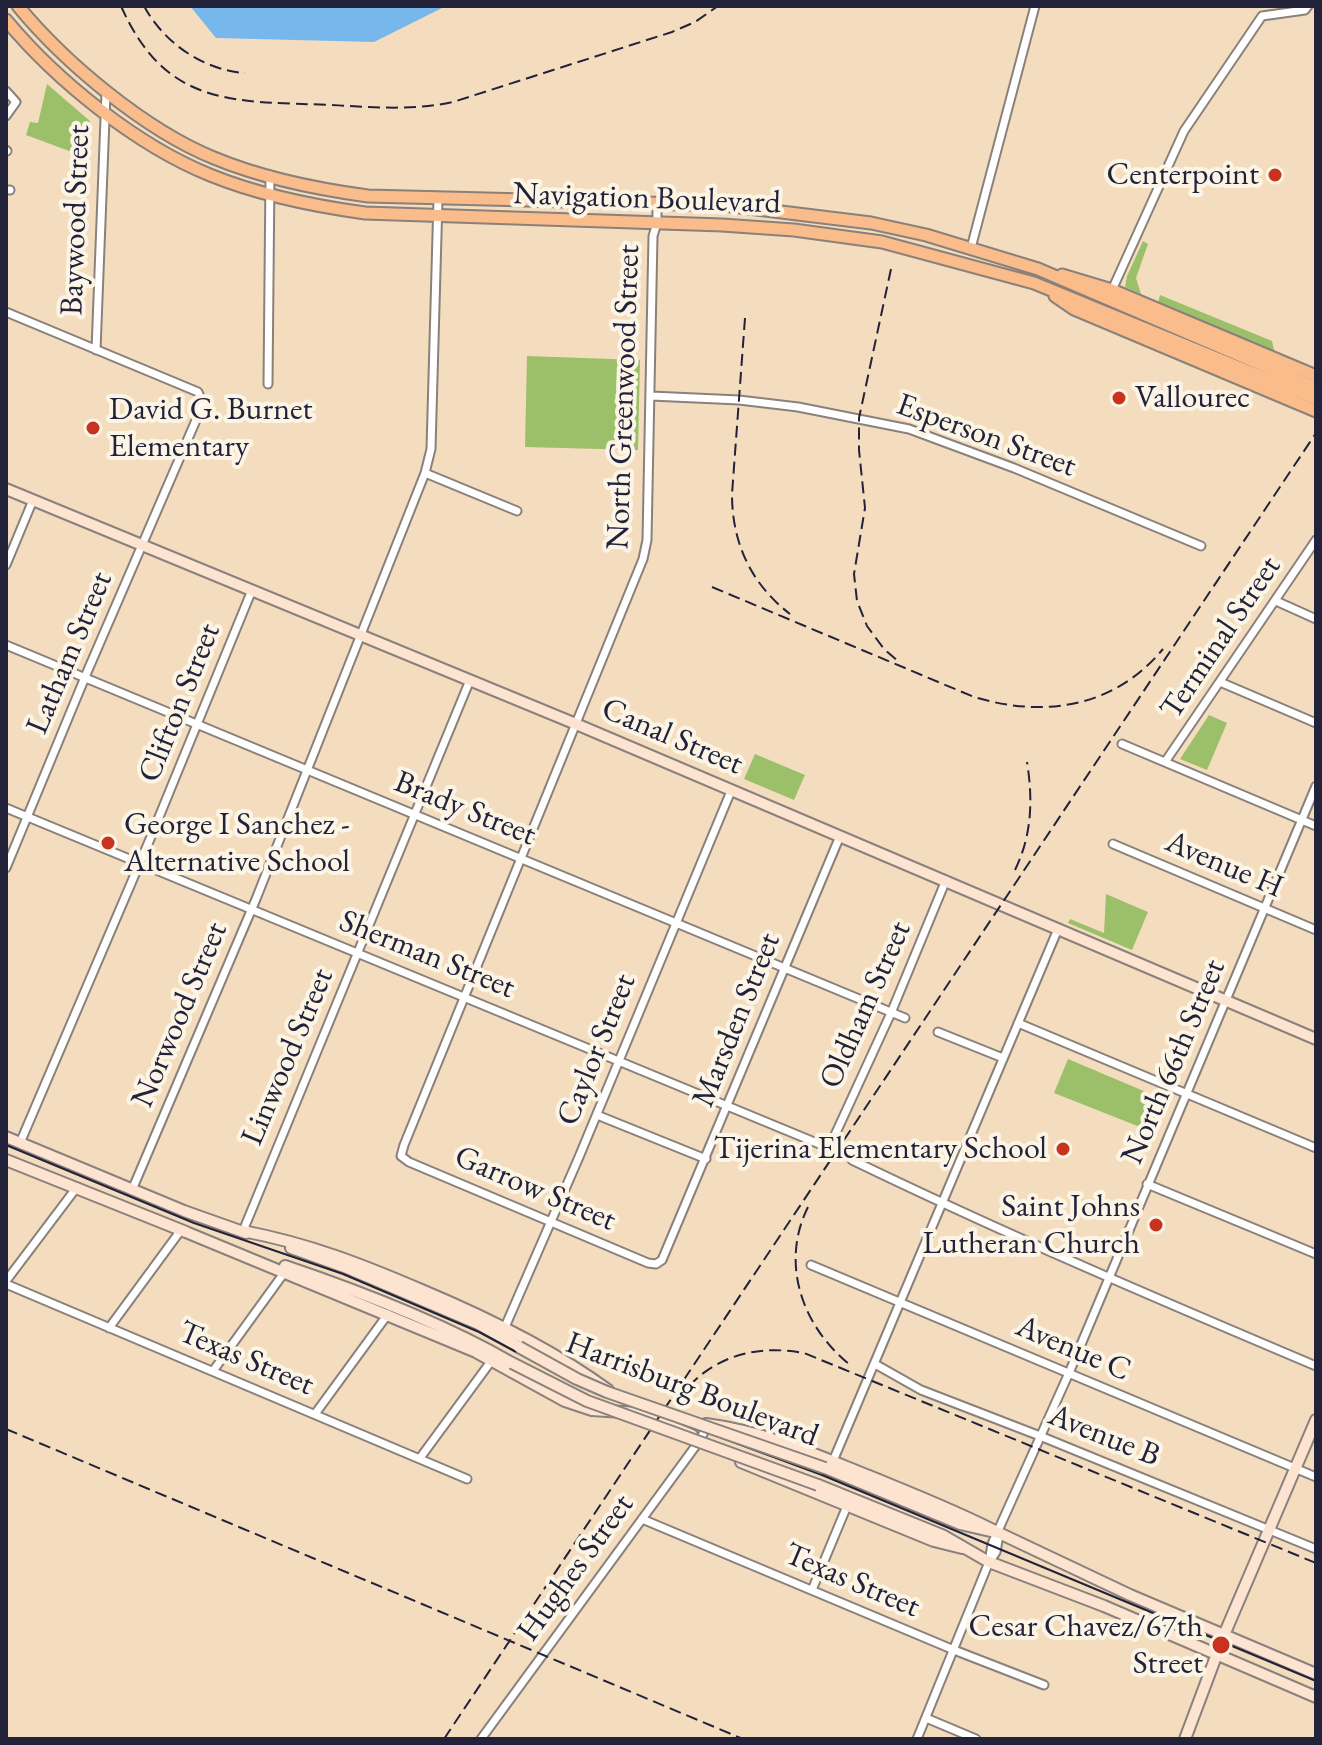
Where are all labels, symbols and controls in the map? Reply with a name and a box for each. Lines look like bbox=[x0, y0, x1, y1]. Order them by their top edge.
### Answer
street label: Baywood Street bbox=[53, 124, 99, 316]
place label: Centerpoint bbox=[1106, 156, 1259, 194]
marker: Centerpoint bbox=[1266, 166, 1284, 184]
street label: Navigation Boulevard bbox=[512, 175, 782, 223]
street label: North Greenwood Street bbox=[599, 244, 649, 550]
place label: Vallourec bbox=[1135, 379, 1250, 417]
street label: Esperson Street bbox=[891, 386, 1081, 486]
marker: Vallourec bbox=[1110, 389, 1128, 407]
place label: David G. Burnet Elementary bbox=[109, 391, 313, 466]
marker: David G. Burnet Elementary bbox=[84, 419, 102, 437]
street label: Terminal Street bbox=[1153, 549, 1289, 727]
street label: Latham Street bbox=[19, 566, 121, 740]
street label: Clifton Street bbox=[131, 618, 229, 788]
street label: Canal Street bbox=[596, 690, 748, 784]
street label: Brady Street bbox=[389, 763, 541, 855]
place label: George I Sanchez - Alternative School bbox=[124, 806, 350, 881]
street label: Avenue H bbox=[1159, 823, 1289, 907]
marker: George I Sanchez - Alternative School bbox=[99, 834, 117, 852]
street label: Sherman Street bbox=[334, 902, 520, 1008]
street label: Oldham Street bbox=[812, 915, 920, 1095]
street label: Norwood Street bbox=[124, 917, 236, 1113]
street label: Marsden Street bbox=[685, 927, 789, 1113]
street label: North 66th Street bbox=[1114, 954, 1234, 1170]
street label: Linwood Street bbox=[234, 963, 342, 1151]
street label: Caylor Street bbox=[549, 969, 645, 1131]
place label: Tijerina Elementary School bbox=[714, 1130, 1047, 1168]
street label: Garrow Street bbox=[449, 1138, 621, 1240]
marker: Tijerina Elementary School bbox=[1054, 1140, 1072, 1158]
place label: Saint Johns Lutheran Church bbox=[922, 1188, 1140, 1263]
marker: Saint Johns Lutheran Church bbox=[1147, 1216, 1165, 1234]
street label: Avenue C bbox=[1010, 1308, 1136, 1390]
street label: Texas Street bbox=[173, 1313, 319, 1405]
street label: Harrisburg Boulevard bbox=[560, 1324, 824, 1456]
street label: Avenue B bbox=[1043, 1396, 1165, 1476]
street label: Hughes Street bbox=[510, 1487, 642, 1649]
street label: Texas Street bbox=[779, 1535, 925, 1627]
place label: Cesar Chavez/67th Street bbox=[969, 1608, 1203, 1683]
marker: Cesar Chavez/67th Street bbox=[1210, 1634, 1232, 1656]

